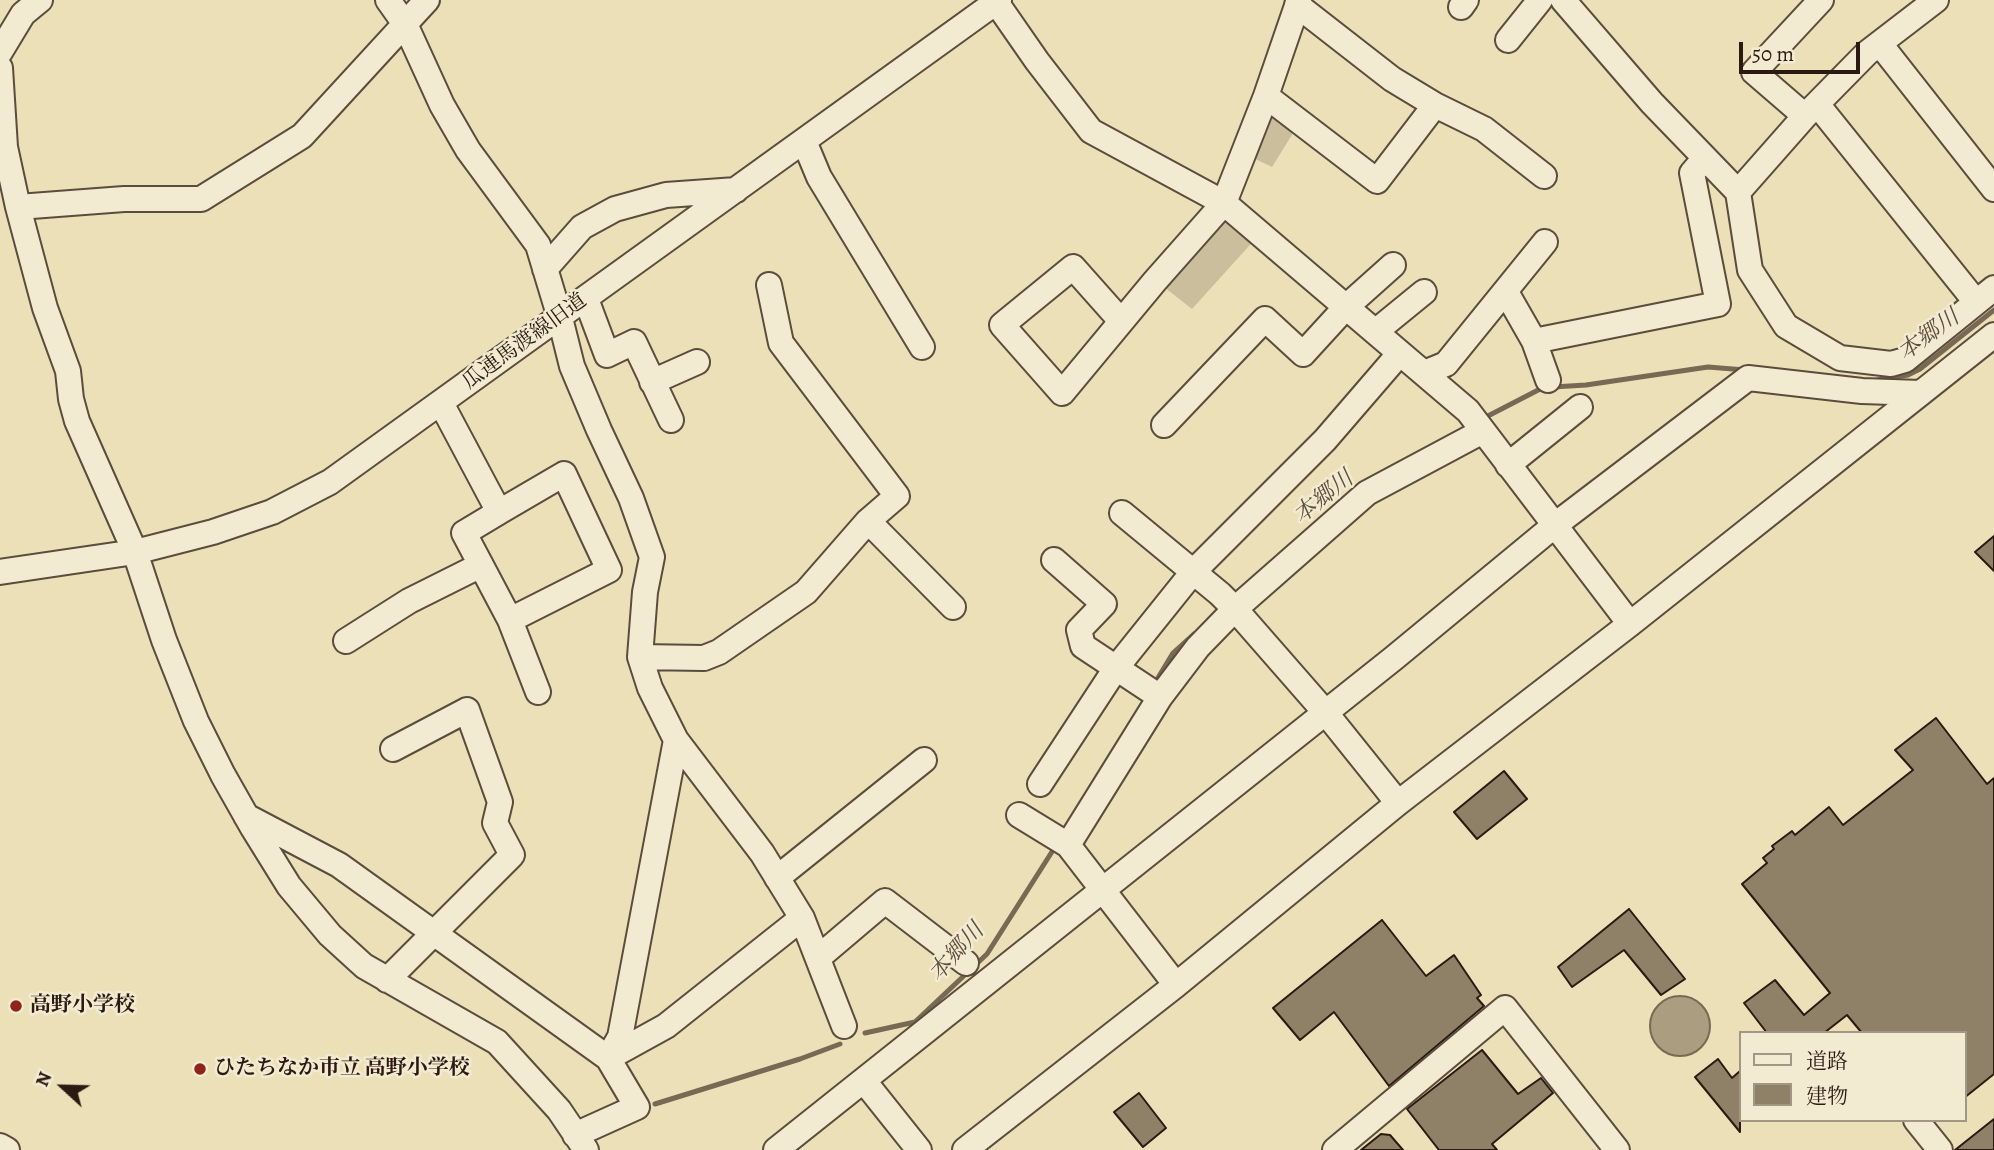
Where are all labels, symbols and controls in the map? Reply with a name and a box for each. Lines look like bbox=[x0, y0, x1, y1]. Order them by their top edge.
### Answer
scale bar bbox=[1742, 28, 1863, 72]
text: 50 m bbox=[1752, 40, 1794, 68]
street label: 瓜連馬渡線旧道 bbox=[458, 289, 592, 395]
water label: 本郷川 bbox=[1893, 305, 1965, 367]
water label: 本郷川 bbox=[1289, 466, 1359, 530]
water label: 本郷川 bbox=[924, 918, 990, 988]
place label: 高野小学校 bbox=[30, 993, 135, 1019]
marker: 高野小学校 bbox=[8, 998, 24, 1014]
legend bbox=[1738, 1031, 1966, 1122]
text: 道路 bbox=[1806, 1047, 1848, 1075]
north arrow bbox=[28, 1052, 98, 1122]
place label: ひたちなか市立 高野小学校 bbox=[214, 1056, 470, 1082]
marker: ひたちなか市立 高野小学校 bbox=[192, 1061, 208, 1077]
text: N bbox=[29, 1068, 58, 1090]
text: 建物 bbox=[1806, 1082, 1848, 1110]

